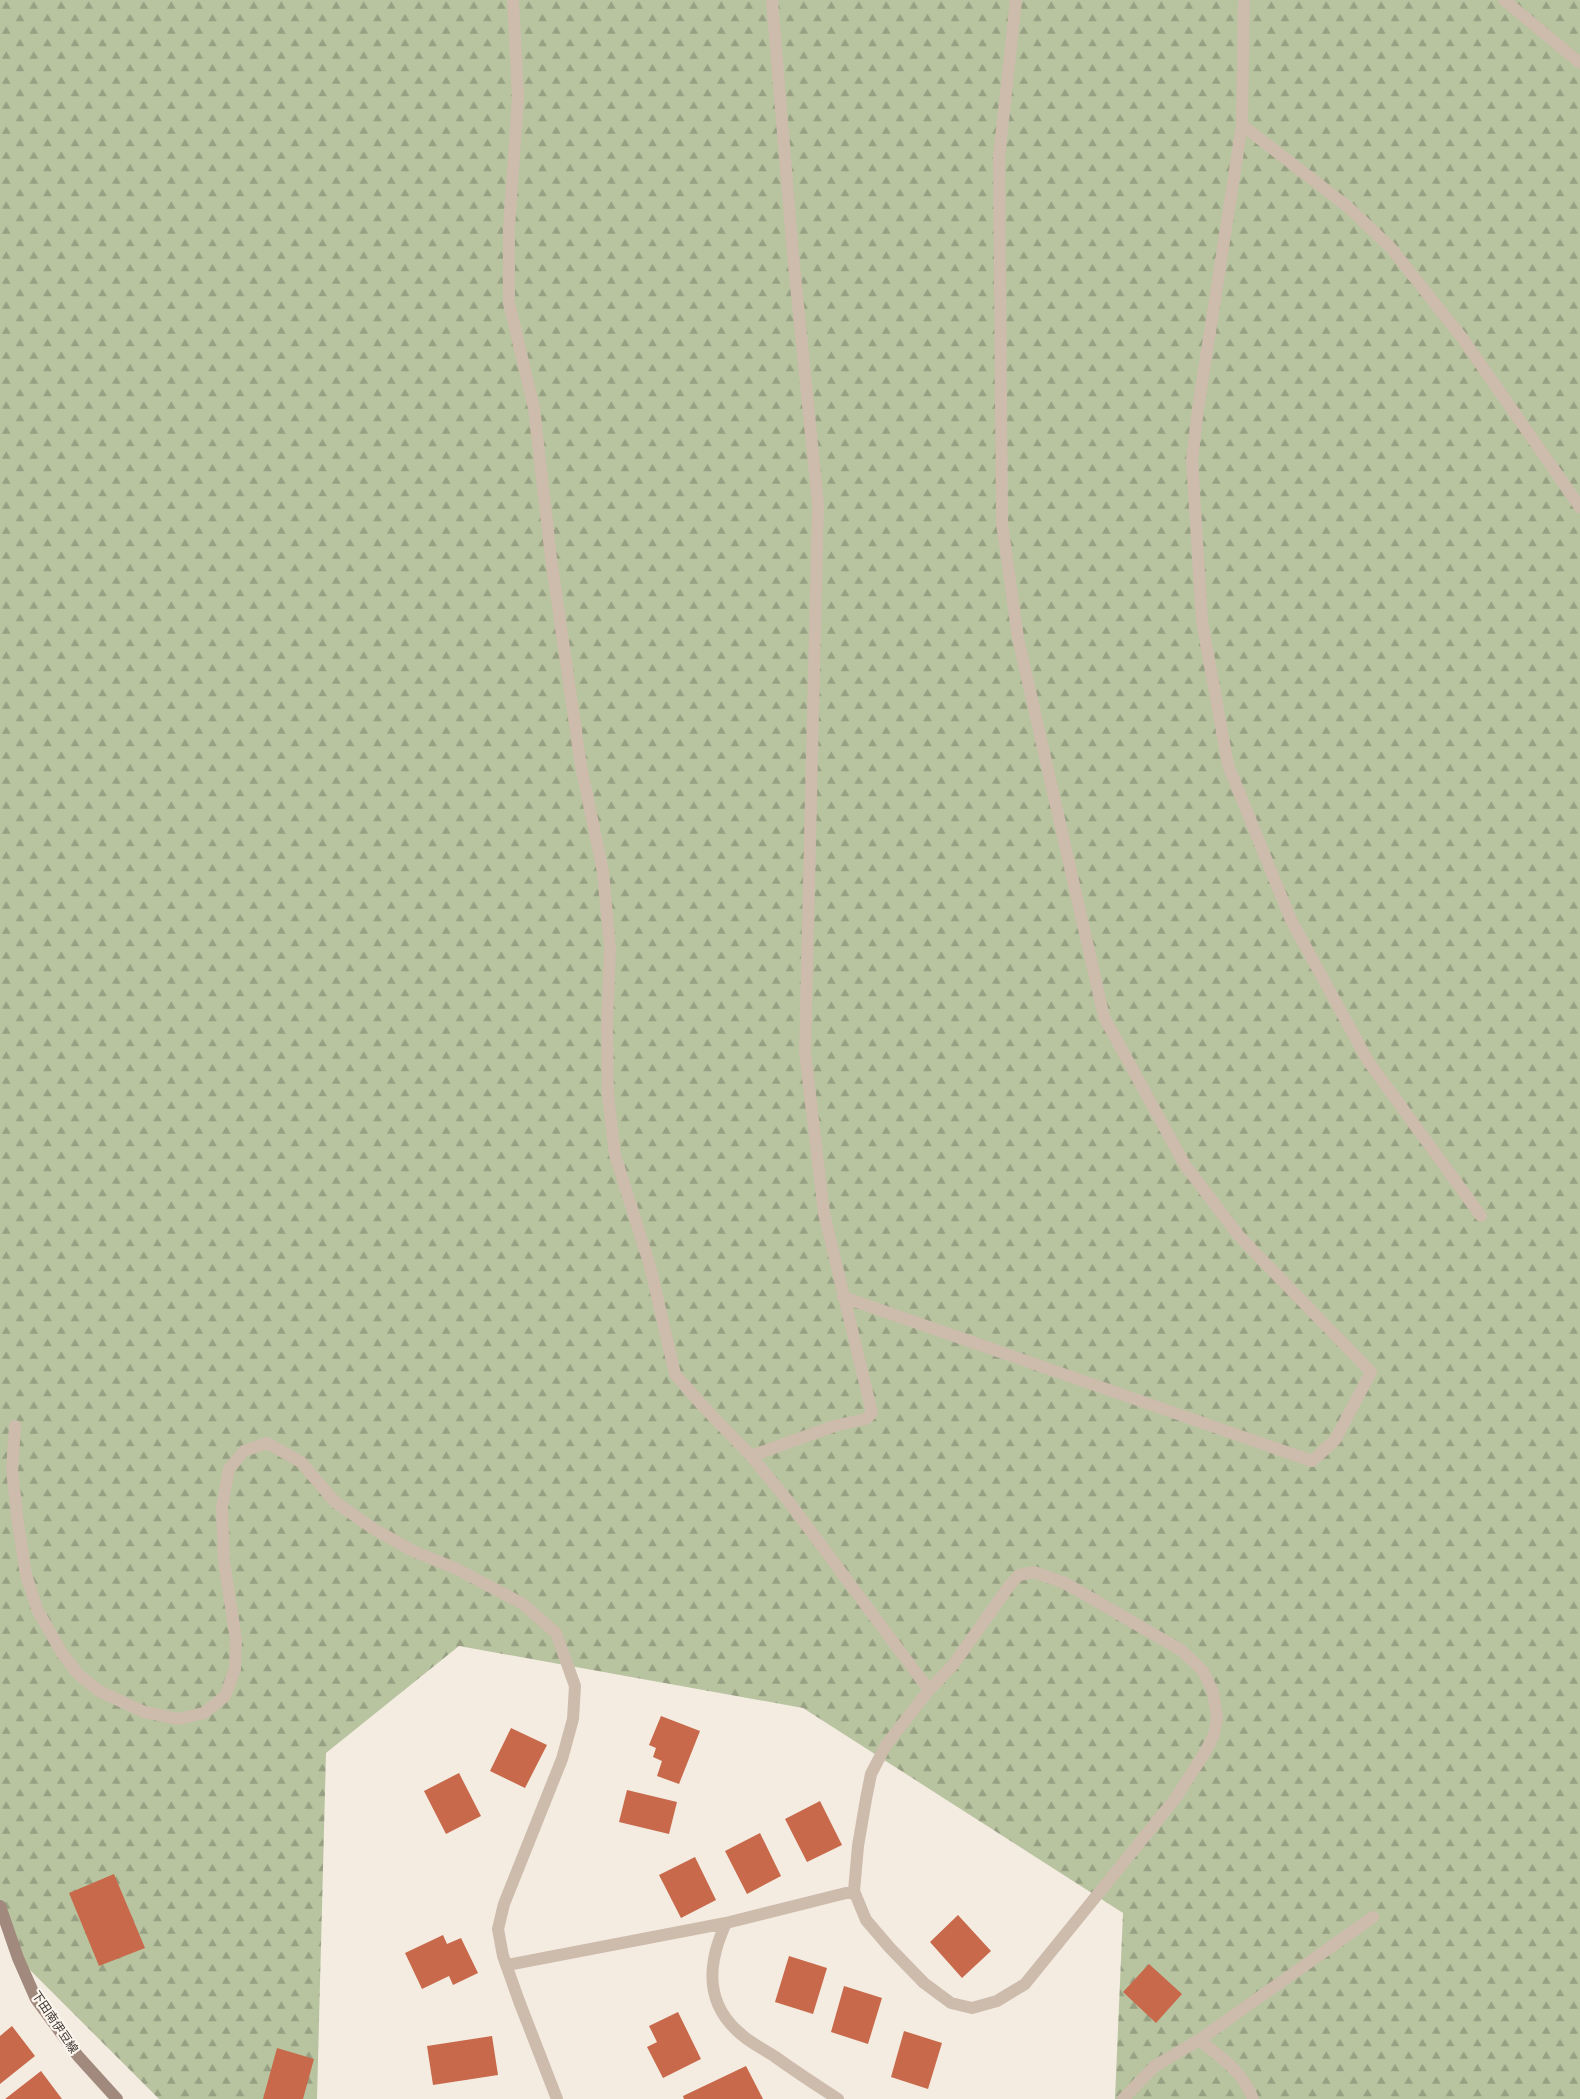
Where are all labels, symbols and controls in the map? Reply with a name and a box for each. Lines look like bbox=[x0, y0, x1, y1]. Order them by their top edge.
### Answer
street label: 下田南伊豆線 bbox=[29, 1988, 82, 2056]

